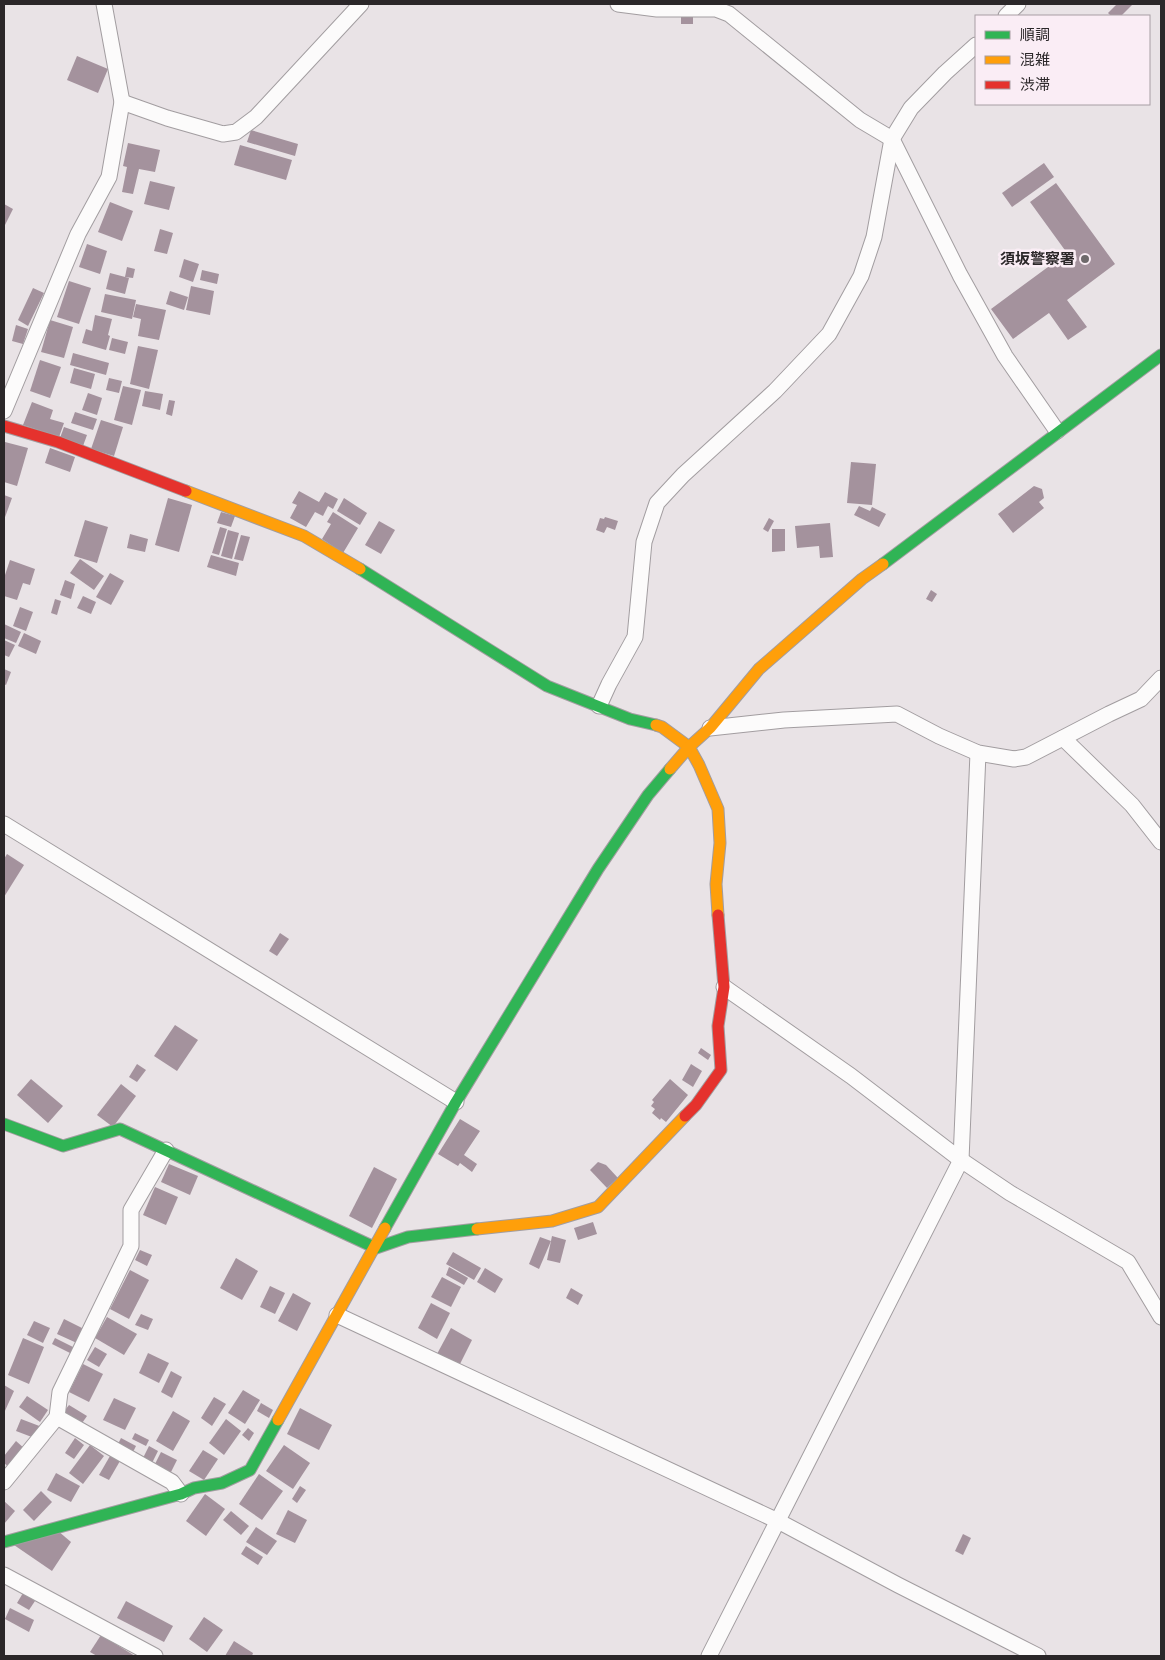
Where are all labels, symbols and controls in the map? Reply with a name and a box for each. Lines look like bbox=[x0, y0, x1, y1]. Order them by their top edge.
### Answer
legend bbox=[975, 15, 1150, 105]
text: 順調 bbox=[1020, 26, 1050, 44]
text: 混雑 bbox=[1020, 51, 1050, 69]
text: 渋滞 bbox=[1020, 76, 1050, 94]
place label: 須坂警察署 bbox=[1000, 250, 1075, 268]
marker: 須坂警察署 bbox=[1079, 253, 1091, 265]

